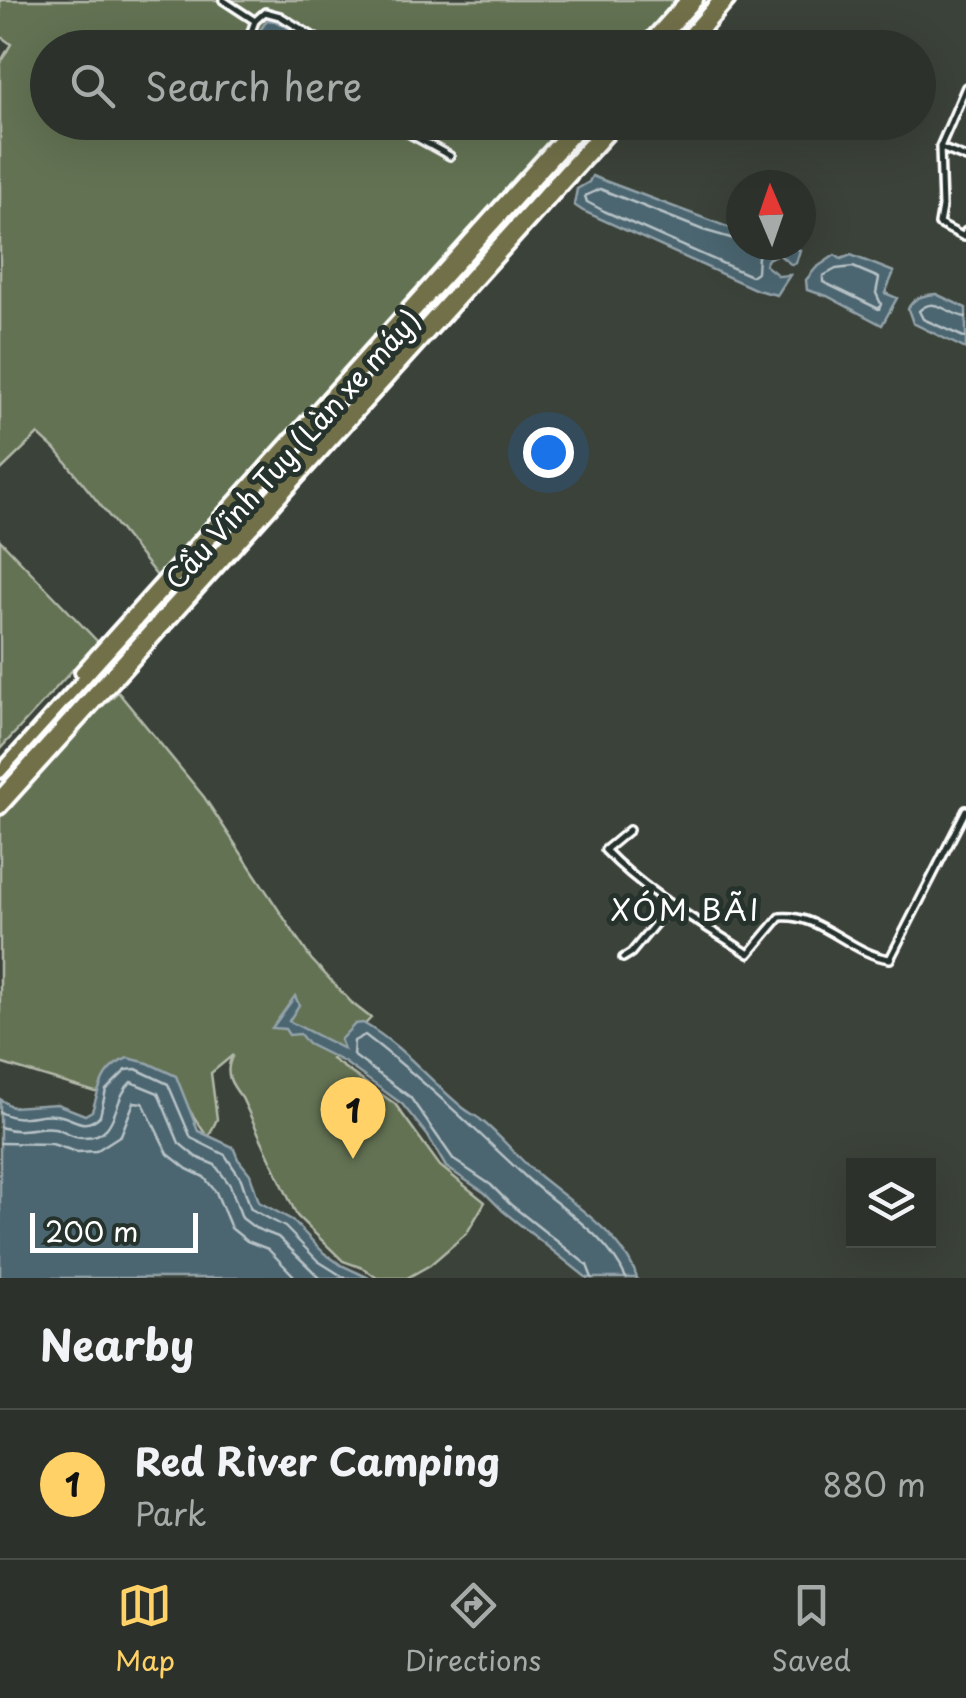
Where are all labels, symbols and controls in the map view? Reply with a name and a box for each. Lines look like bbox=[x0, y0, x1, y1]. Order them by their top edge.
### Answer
search box bbox=[30, 30, 936, 140]
text: Search here bbox=[145, 57, 362, 114]
icon: search bbox=[65, 58, 120, 113]
north arrow bbox=[726, 170, 816, 260]
street label: Cầu Vĩnh Tuy (Làn xe máy) bbox=[154, 299, 430, 599]
your location bbox=[523, 427, 574, 478]
district label: XÓM BÃI bbox=[611, 886, 761, 931]
pin: 1 bbox=[320, 1076, 386, 1159]
map controls bbox=[846, 1158, 936, 1248]
button: layers bbox=[846, 1158, 936, 1248]
scale bar bbox=[30, 1208, 198, 1252]
text: 200 m bbox=[45, 1209, 138, 1252]
text: Nearby bbox=[40, 1312, 194, 1375]
text: Red River Camping bbox=[135, 1432, 500, 1489]
text: 1 bbox=[65, 1460, 80, 1508]
text: 880 m bbox=[822, 1460, 926, 1508]
text: Park bbox=[135, 1489, 207, 1537]
tab: Map bbox=[115, 1578, 175, 1681]
tab: Directions bbox=[405, 1578, 541, 1681]
tab: Saved bbox=[771, 1578, 851, 1681]

